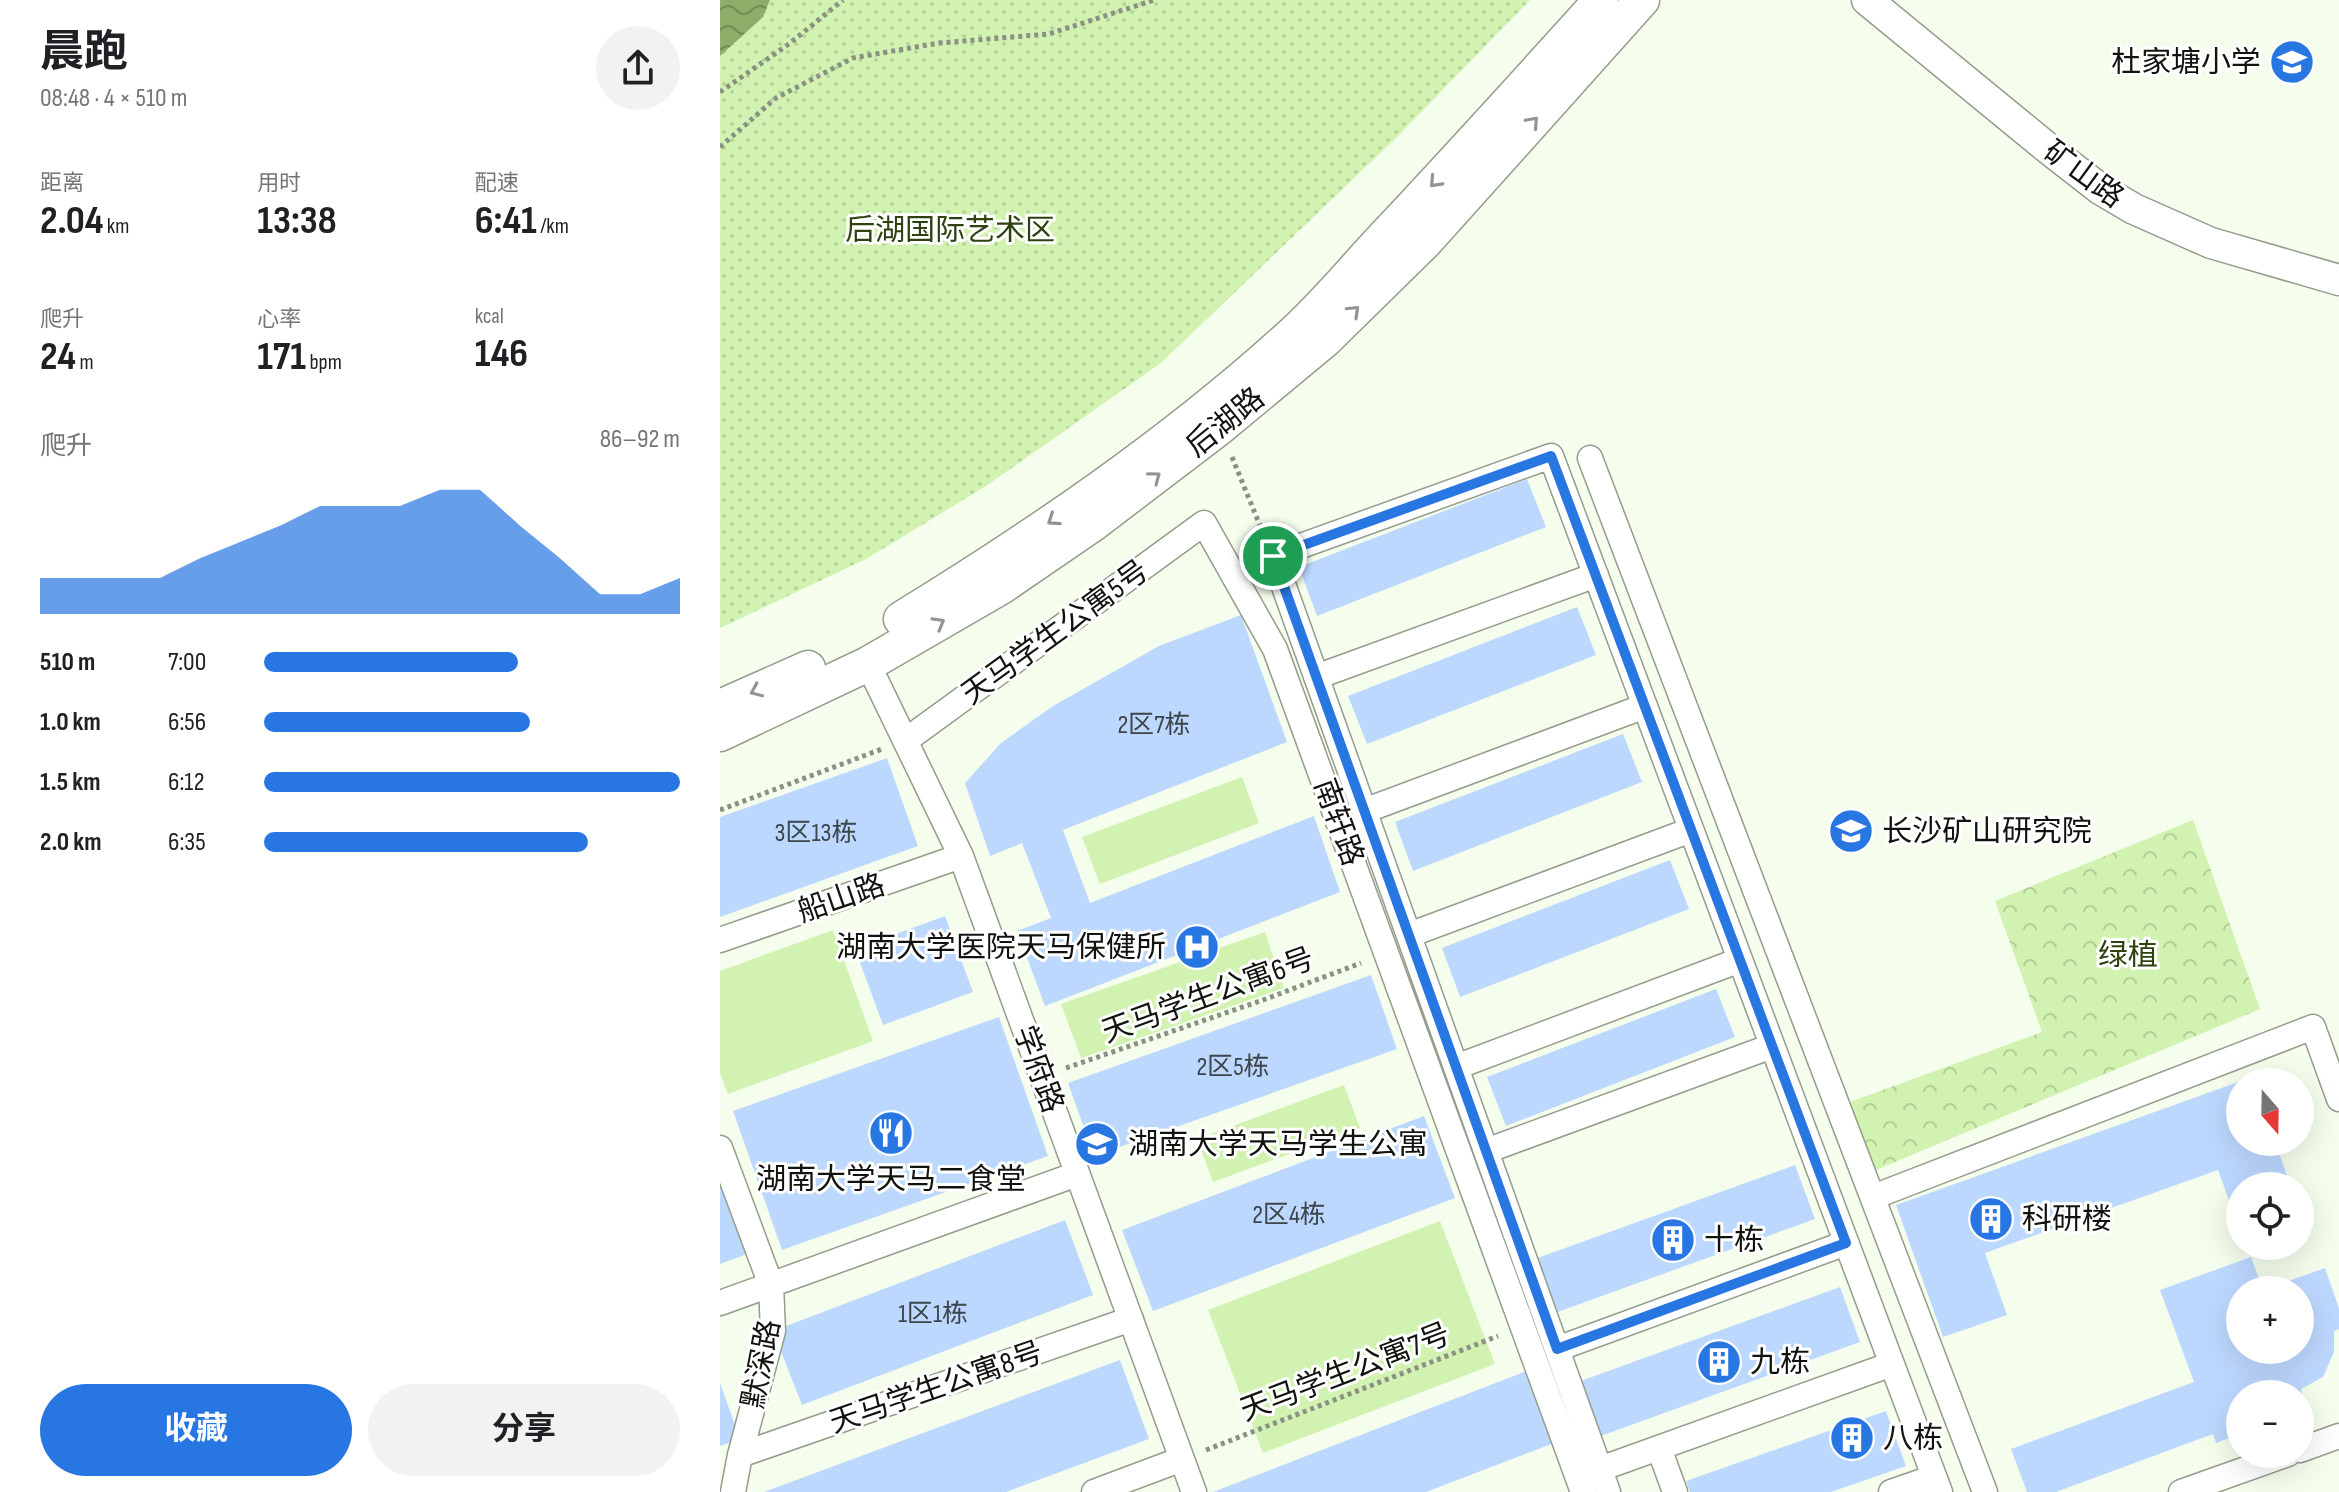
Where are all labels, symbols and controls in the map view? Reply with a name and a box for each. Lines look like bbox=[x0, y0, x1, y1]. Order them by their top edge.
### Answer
text: 晨跑 bbox=[40, 26, 128, 79]
button: share bbox=[596, 26, 680, 110]
school or university icon: 杜家塘小学 bbox=[2268, 38, 2316, 86]
place label: 杜家塘小学 bbox=[2111, 45, 2261, 81]
text: 08:48 · 4 × 510 m bbox=[40, 83, 187, 114]
one-way arrow bbox=[1523, 117, 1538, 132]
street label: 矿山路 bbox=[2036, 134, 2130, 216]
text: 距离 bbox=[40, 170, 84, 197]
text: 用时 bbox=[257, 170, 301, 197]
text: 配速 bbox=[475, 170, 519, 197]
one-way arrow bbox=[1431, 173, 1445, 188]
text: 2.04 bbox=[40, 197, 103, 245]
text: 13:38 bbox=[257, 197, 337, 245]
text: 6:41 bbox=[475, 197, 537, 245]
text: km bbox=[103, 213, 129, 240]
text: /km bbox=[537, 213, 569, 240]
park label: 后湖国际艺术区 bbox=[845, 213, 1055, 249]
text: kcal bbox=[475, 303, 504, 330]
text: 爬升 bbox=[40, 306, 84, 333]
text: 心率 bbox=[257, 306, 301, 333]
one-way arrow bbox=[1345, 306, 1359, 321]
text: 146 bbox=[475, 330, 528, 378]
text: 24 bbox=[40, 333, 76, 381]
text: 171 bbox=[257, 333, 306, 381]
text: m bbox=[76, 349, 94, 376]
text: bpm bbox=[306, 349, 342, 376]
street label: 后湖路 bbox=[1179, 380, 1272, 465]
text: 86–92 m bbox=[600, 424, 680, 455]
text: 爬升 bbox=[40, 431, 92, 462]
one-way arrow bbox=[1146, 473, 1160, 487]
one-way arrow bbox=[1048, 510, 1062, 525]
pin bbox=[1239, 522, 1307, 590]
icon: arrive bbox=[1251, 534, 1295, 578]
street label: 天马学生公寓5号 bbox=[955, 553, 1156, 713]
one-way arrow bbox=[931, 617, 945, 633]
text: 510 m bbox=[40, 647, 95, 678]
text: 7:00 bbox=[168, 647, 206, 678]
one-way arrow bbox=[749, 682, 764, 698]
text: 1.0 km bbox=[40, 707, 101, 738]
text: 6:56 bbox=[168, 707, 206, 738]
house number: 2区7栋 bbox=[1117, 710, 1191, 741]
text: 1.5 km bbox=[40, 767, 100, 798]
text: 6:12 bbox=[168, 767, 204, 798]
street label: 南轩路 bbox=[1306, 774, 1370, 871]
school or university icon: 长沙矿山研究院 bbox=[1827, 807, 1875, 855]
place label: 长沙矿山研究院 bbox=[1882, 814, 2092, 850]
house number: 3区13栋 bbox=[775, 818, 857, 849]
text: 2.0 km bbox=[40, 827, 101, 858]
text: 6:35 bbox=[168, 827, 206, 858]
street label: 船山路 bbox=[793, 867, 890, 931]
hospital icon: 湖南大学医院天马保健所 bbox=[1173, 923, 1221, 971]
place label: 湖南大学医院天马保健所 bbox=[836, 930, 1166, 966]
park label: 绿植 bbox=[2098, 938, 2158, 974]
street label: 天马学生公寓6号 bbox=[1097, 941, 1319, 1051]
street label: 学府路 bbox=[1006, 1021, 1070, 1118]
house number: 2区5栋 bbox=[1196, 1052, 1270, 1083]
north arrow bbox=[2226, 1068, 2314, 1156]
map controls bbox=[2226, 1068, 2314, 1468]
restaurant icon: 湖南大学天马二食堂 bbox=[867, 1109, 915, 1157]
school or university icon: 湖南大学天马学生公寓 bbox=[1073, 1120, 1121, 1168]
place label: 湖南大学天马学生公寓 bbox=[1128, 1127, 1428, 1163]
place label: 湖南大学天马二食堂 bbox=[756, 1162, 1026, 1198]
button: locate bbox=[2226, 1172, 2314, 1260]
building icon: 科研楼 bbox=[1967, 1195, 2015, 1243]
house number: 2区4栋 bbox=[1252, 1200, 1326, 1231]
place label: 科研楼 bbox=[2022, 1202, 2112, 1238]
building icon: 十栋 bbox=[1649, 1216, 1697, 1264]
place label: 十栋 bbox=[1704, 1223, 1764, 1259]
button: + bbox=[2226, 1276, 2314, 1364]
house number: 1区1栋 bbox=[898, 1299, 968, 1330]
street label: 天马学生公寓7号 bbox=[1235, 1316, 1455, 1430]
street label: 默深路 bbox=[736, 1317, 788, 1412]
street label: 天马学生公寓8号 bbox=[825, 1335, 1048, 1441]
building icon: 九栋 bbox=[1695, 1338, 1743, 1386]
place label: 九栋 bbox=[1750, 1345, 1810, 1381]
button: − bbox=[2226, 1380, 2314, 1468]
button: 收藏 bbox=[40, 1384, 352, 1476]
button: 分享 bbox=[368, 1384, 680, 1476]
building icon: 八栋 bbox=[1828, 1414, 1876, 1462]
place label: 八栋 bbox=[1883, 1421, 1943, 1457]

